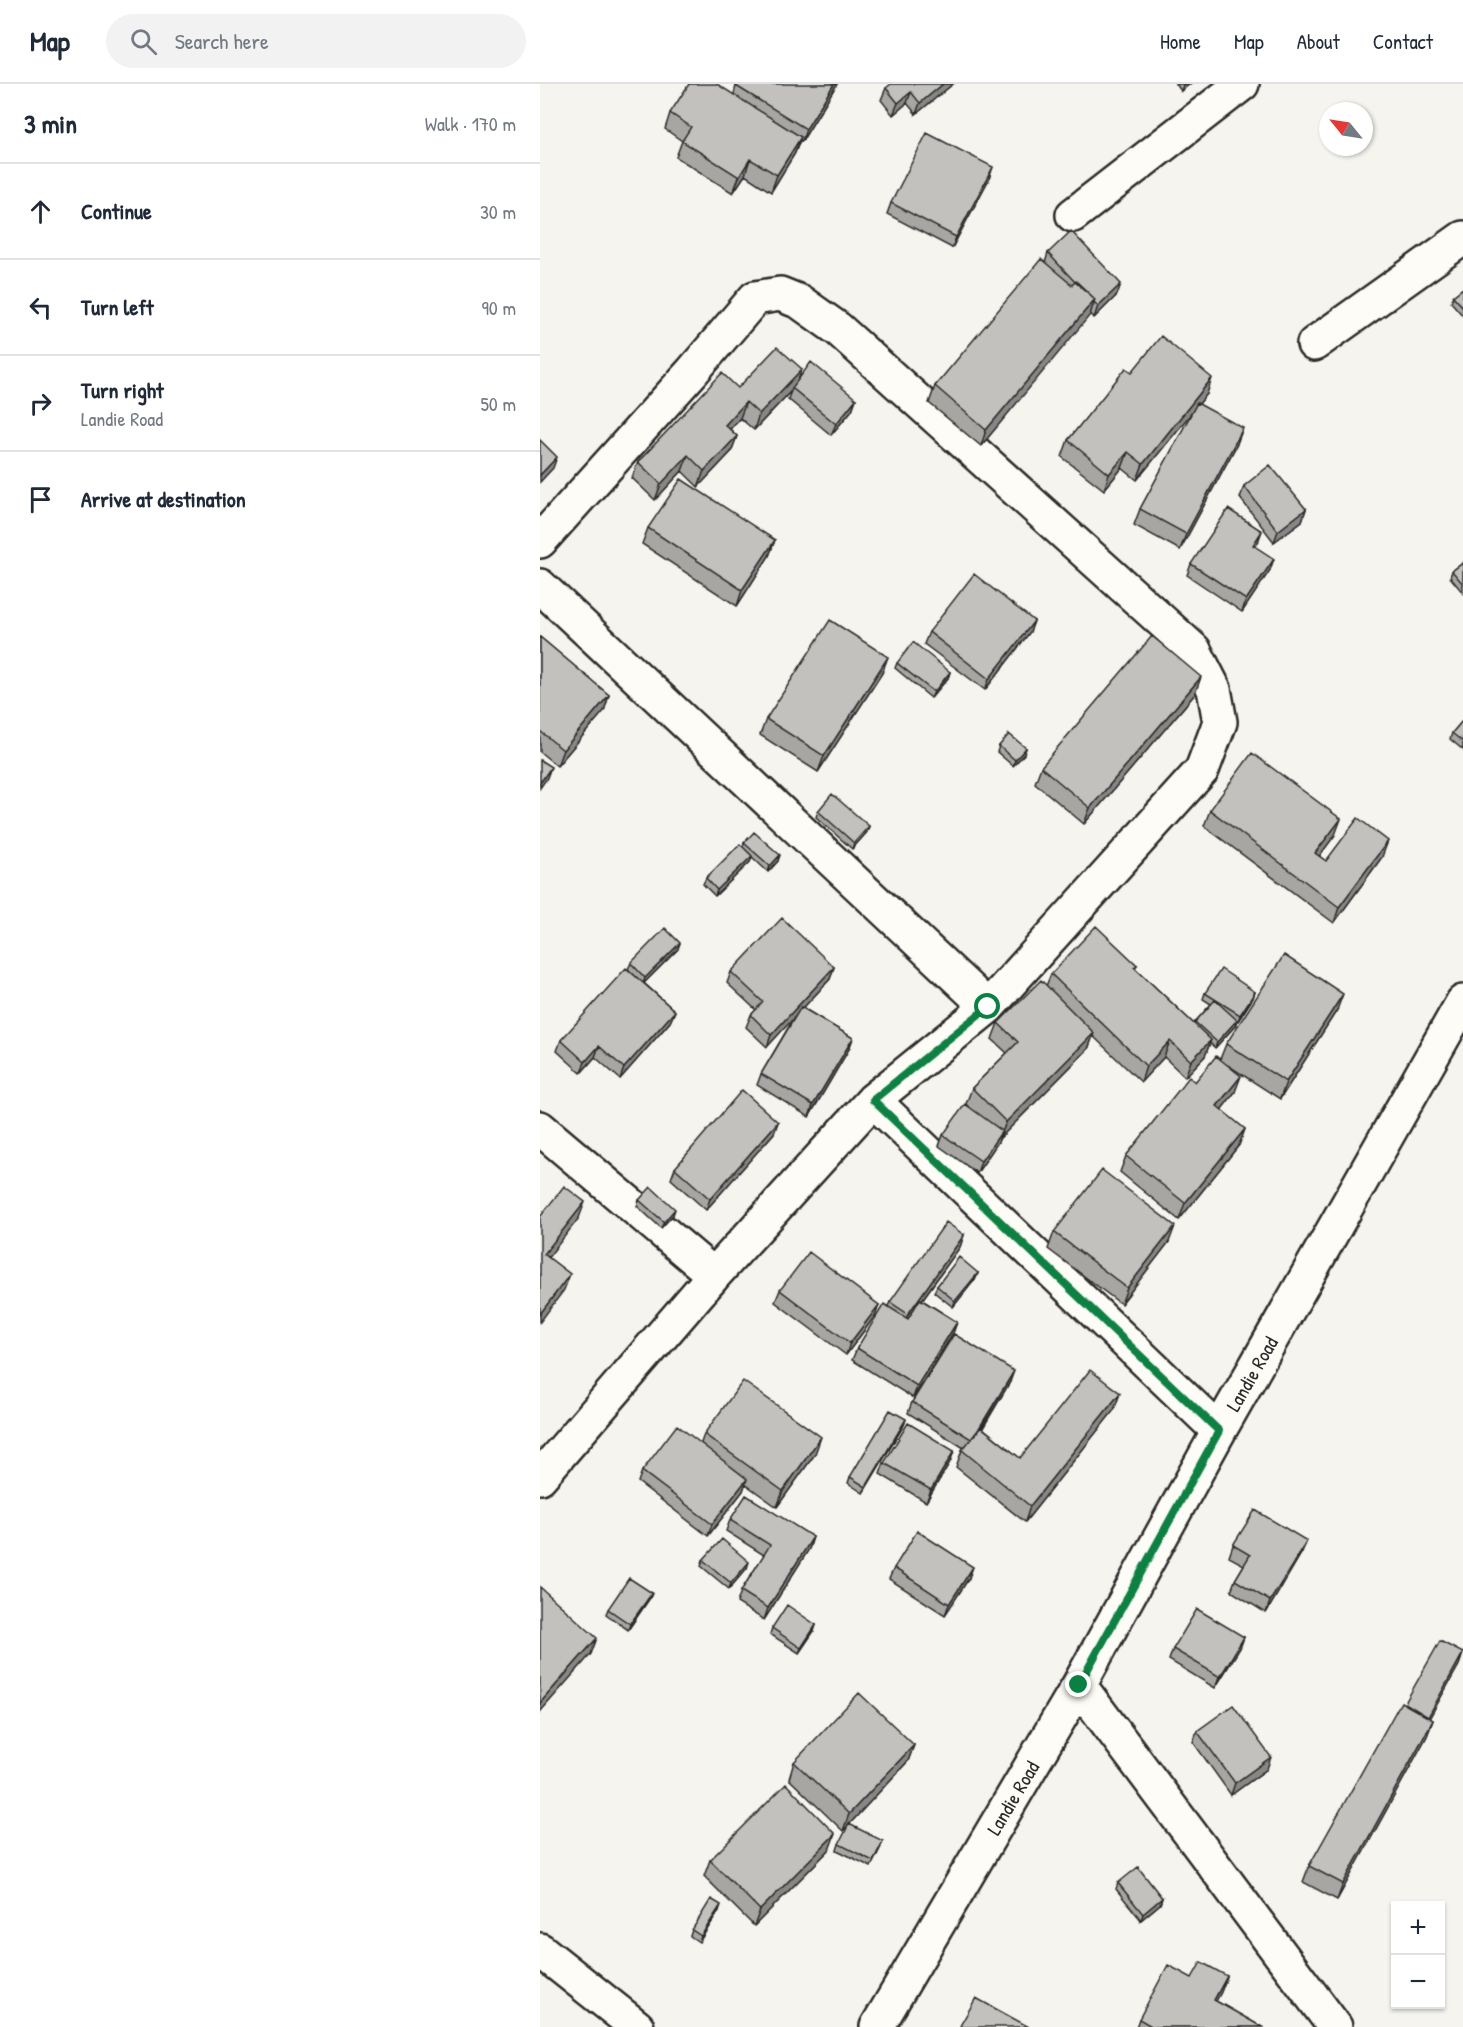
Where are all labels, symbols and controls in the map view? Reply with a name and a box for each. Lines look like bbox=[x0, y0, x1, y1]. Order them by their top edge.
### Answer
search box bbox=[106, 14, 526, 68]
text: Map bbox=[30, 22, 70, 60]
icon: search bbox=[127, 25, 160, 58]
text: Search here bbox=[175, 26, 269, 56]
text: Home bbox=[1160, 27, 1201, 56]
text: Map bbox=[1234, 27, 1264, 56]
text: About bbox=[1297, 27, 1340, 56]
text: Contact bbox=[1373, 27, 1433, 56]
north arrow bbox=[1319, 102, 1373, 156]
text: 3 min bbox=[24, 106, 77, 141]
text: Walk · 170 m bbox=[425, 110, 516, 137]
icon: ahead bbox=[24, 195, 57, 228]
text: Continue bbox=[81, 196, 152, 226]
text: 30 m bbox=[480, 198, 516, 225]
icon: left bbox=[24, 291, 57, 324]
text: Turn left bbox=[81, 292, 154, 322]
text: 90 m bbox=[482, 294, 516, 321]
text: Turn right bbox=[81, 375, 164, 405]
icon: right bbox=[24, 387, 57, 420]
text: 50 m bbox=[480, 390, 516, 417]
text: Landie Road bbox=[81, 405, 163, 432]
icon: arrive bbox=[24, 483, 57, 516]
text: Arrive at destination bbox=[81, 484, 246, 514]
route start bbox=[974, 993, 1000, 1019]
street label: Landie Road bbox=[1219, 1331, 1284, 1416]
route end bbox=[1065, 1671, 1091, 1697]
street label: Landie Road bbox=[980, 1756, 1045, 1840]
map controls bbox=[1391, 1901, 1445, 2009]
button: + bbox=[1391, 1901, 1445, 1955]
button: − bbox=[1391, 1955, 1445, 2009]

